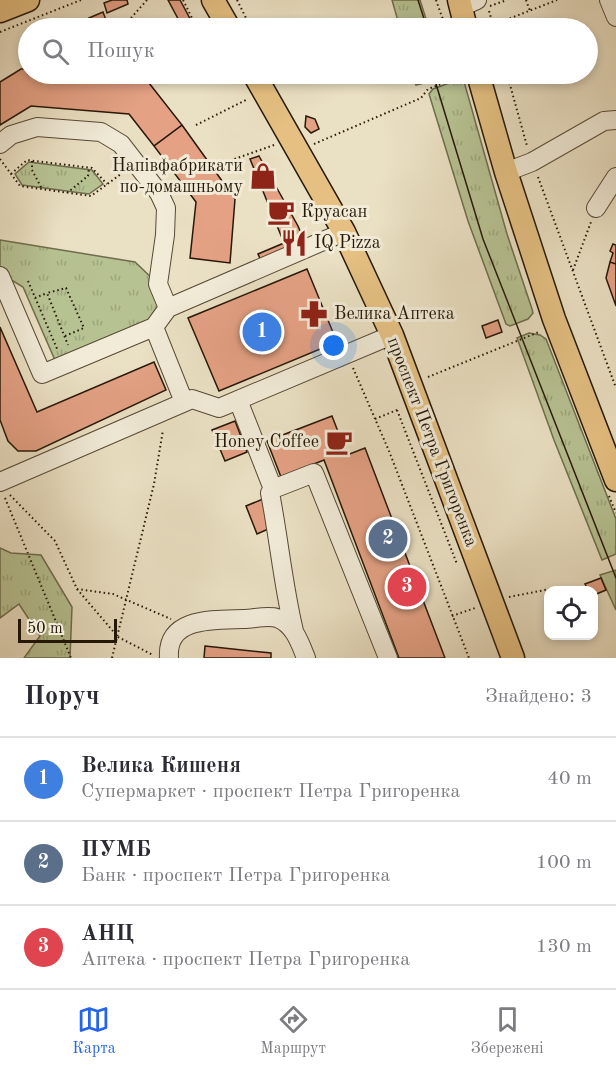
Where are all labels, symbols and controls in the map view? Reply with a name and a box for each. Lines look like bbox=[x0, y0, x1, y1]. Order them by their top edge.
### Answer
search box bbox=[18, 18, 598, 84]
icon: search bbox=[39, 35, 72, 68]
text: Пошук bbox=[87, 40, 155, 62]
place label: Напівфабрикати по-домашньому bbox=[112, 157, 243, 196]
shop icon: Напівфабрикати по-домашньому bbox=[248, 161, 278, 191]
cafe icon: Круасан bbox=[266, 197, 296, 227]
place label: Круасан bbox=[301, 203, 368, 221]
restaurant icon: IQ Pizza bbox=[279, 228, 309, 258]
place label: IQ Pizza bbox=[314, 234, 381, 252]
pharmacy icon: Велика Аптека bbox=[299, 299, 329, 329]
place label: Велика Аптека bbox=[334, 305, 455, 323]
pin: 1 bbox=[242, 310, 282, 354]
your location bbox=[319, 331, 348, 360]
street label: проспект Петра Григоренка bbox=[384, 335, 480, 549]
cafe icon: Honey Coffee bbox=[324, 427, 354, 457]
place label: Honey Coffee bbox=[214, 433, 319, 451]
pin: 2 bbox=[368, 516, 408, 562]
pin: 3 bbox=[388, 564, 426, 610]
map controls bbox=[544, 586, 598, 640]
button: locate bbox=[544, 586, 598, 640]
scale bar bbox=[18, 616, 117, 644]
text: 50 m bbox=[27, 621, 63, 637]
text: Поруч bbox=[24, 684, 100, 710]
text: Знайдено: 3 bbox=[485, 687, 592, 707]
text: Велика Кишеня bbox=[81, 755, 241, 777]
text: 1 bbox=[38, 769, 49, 789]
text: 40 m bbox=[547, 769, 592, 789]
text: Супермаркет · проспект Петра Григоренка bbox=[81, 782, 460, 802]
text: ПУМБ bbox=[81, 839, 151, 861]
text: 2 bbox=[38, 853, 49, 873]
text: 100 m bbox=[536, 853, 592, 873]
text: Банк · проспект Петра Григоренка bbox=[81, 866, 390, 886]
text: АНЦ bbox=[81, 923, 134, 945]
text: 3 bbox=[38, 937, 49, 957]
text: 130 m bbox=[536, 937, 592, 957]
text: Аптека · проспект Петра Григоренка bbox=[81, 950, 410, 970]
tab: Карта bbox=[72, 1003, 116, 1059]
tab: Маршрут bbox=[260, 1003, 326, 1059]
tab: Збережені bbox=[471, 1003, 544, 1059]

